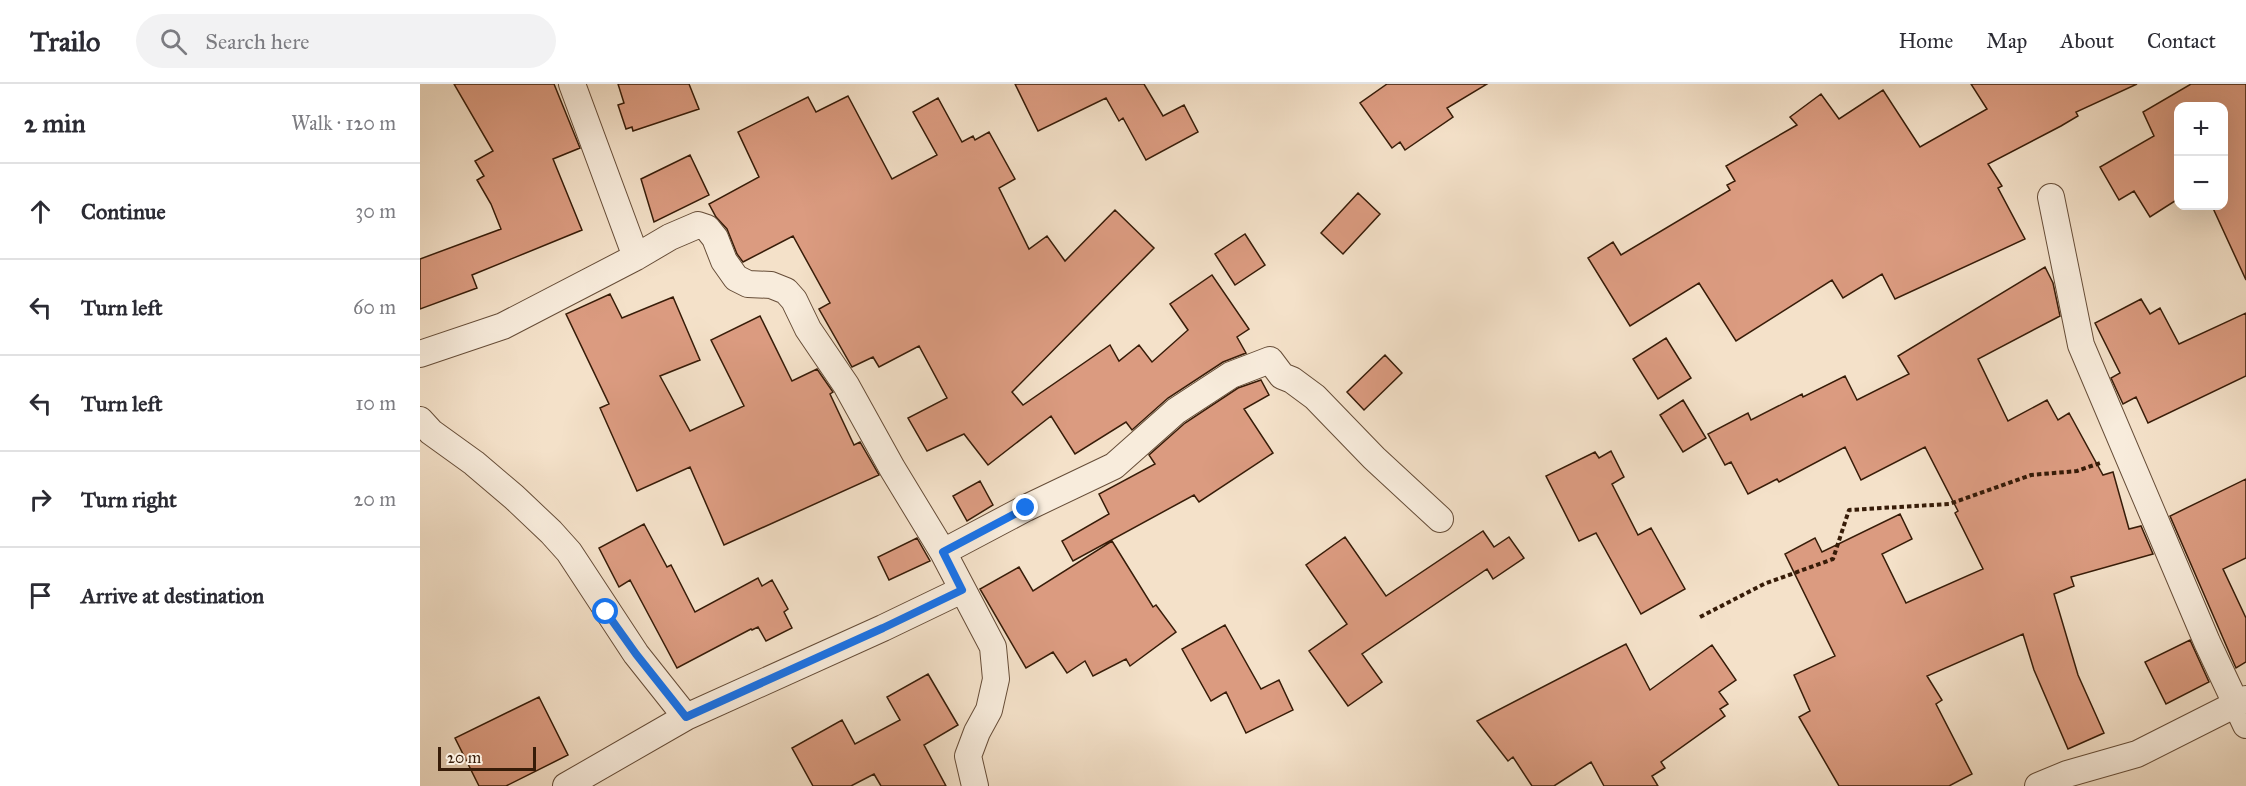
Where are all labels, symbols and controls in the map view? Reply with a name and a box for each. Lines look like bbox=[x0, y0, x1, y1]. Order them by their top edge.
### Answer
search box bbox=[136, 14, 556, 68]
text: Trailo bbox=[30, 24, 100, 59]
icon: search bbox=[157, 25, 190, 58]
text: Search here bbox=[205, 28, 309, 55]
text: Home bbox=[1898, 28, 1953, 54]
text: Map bbox=[1986, 28, 2027, 54]
text: About bbox=[2060, 28, 2114, 54]
text: Contact bbox=[2147, 28, 2216, 54]
map controls bbox=[2174, 102, 2228, 210]
button: + bbox=[2174, 102, 2228, 156]
text: 2 min bbox=[24, 107, 85, 139]
text: Walk · 120 m bbox=[291, 111, 396, 135]
button: − bbox=[2174, 156, 2228, 210]
icon: ahead bbox=[24, 195, 57, 228]
text: Continue bbox=[81, 198, 166, 225]
text: 30 m bbox=[355, 199, 396, 223]
icon: left bbox=[24, 291, 57, 324]
text: Turn left bbox=[81, 294, 163, 321]
text: 60 m bbox=[353, 295, 396, 319]
icon: left bbox=[24, 387, 57, 420]
text: Turn left bbox=[81, 390, 163, 417]
text: 10 m bbox=[355, 391, 396, 415]
icon: right bbox=[24, 483, 57, 516]
text: Turn right bbox=[81, 486, 177, 513]
text: 20 m bbox=[353, 487, 396, 511]
route end bbox=[1012, 494, 1038, 520]
icon: arrive bbox=[24, 579, 57, 612]
text: Arrive at destination bbox=[81, 582, 264, 609]
route start bbox=[592, 598, 618, 624]
scale bar bbox=[438, 744, 536, 772]
text: 20 m bbox=[447, 748, 481, 767]

